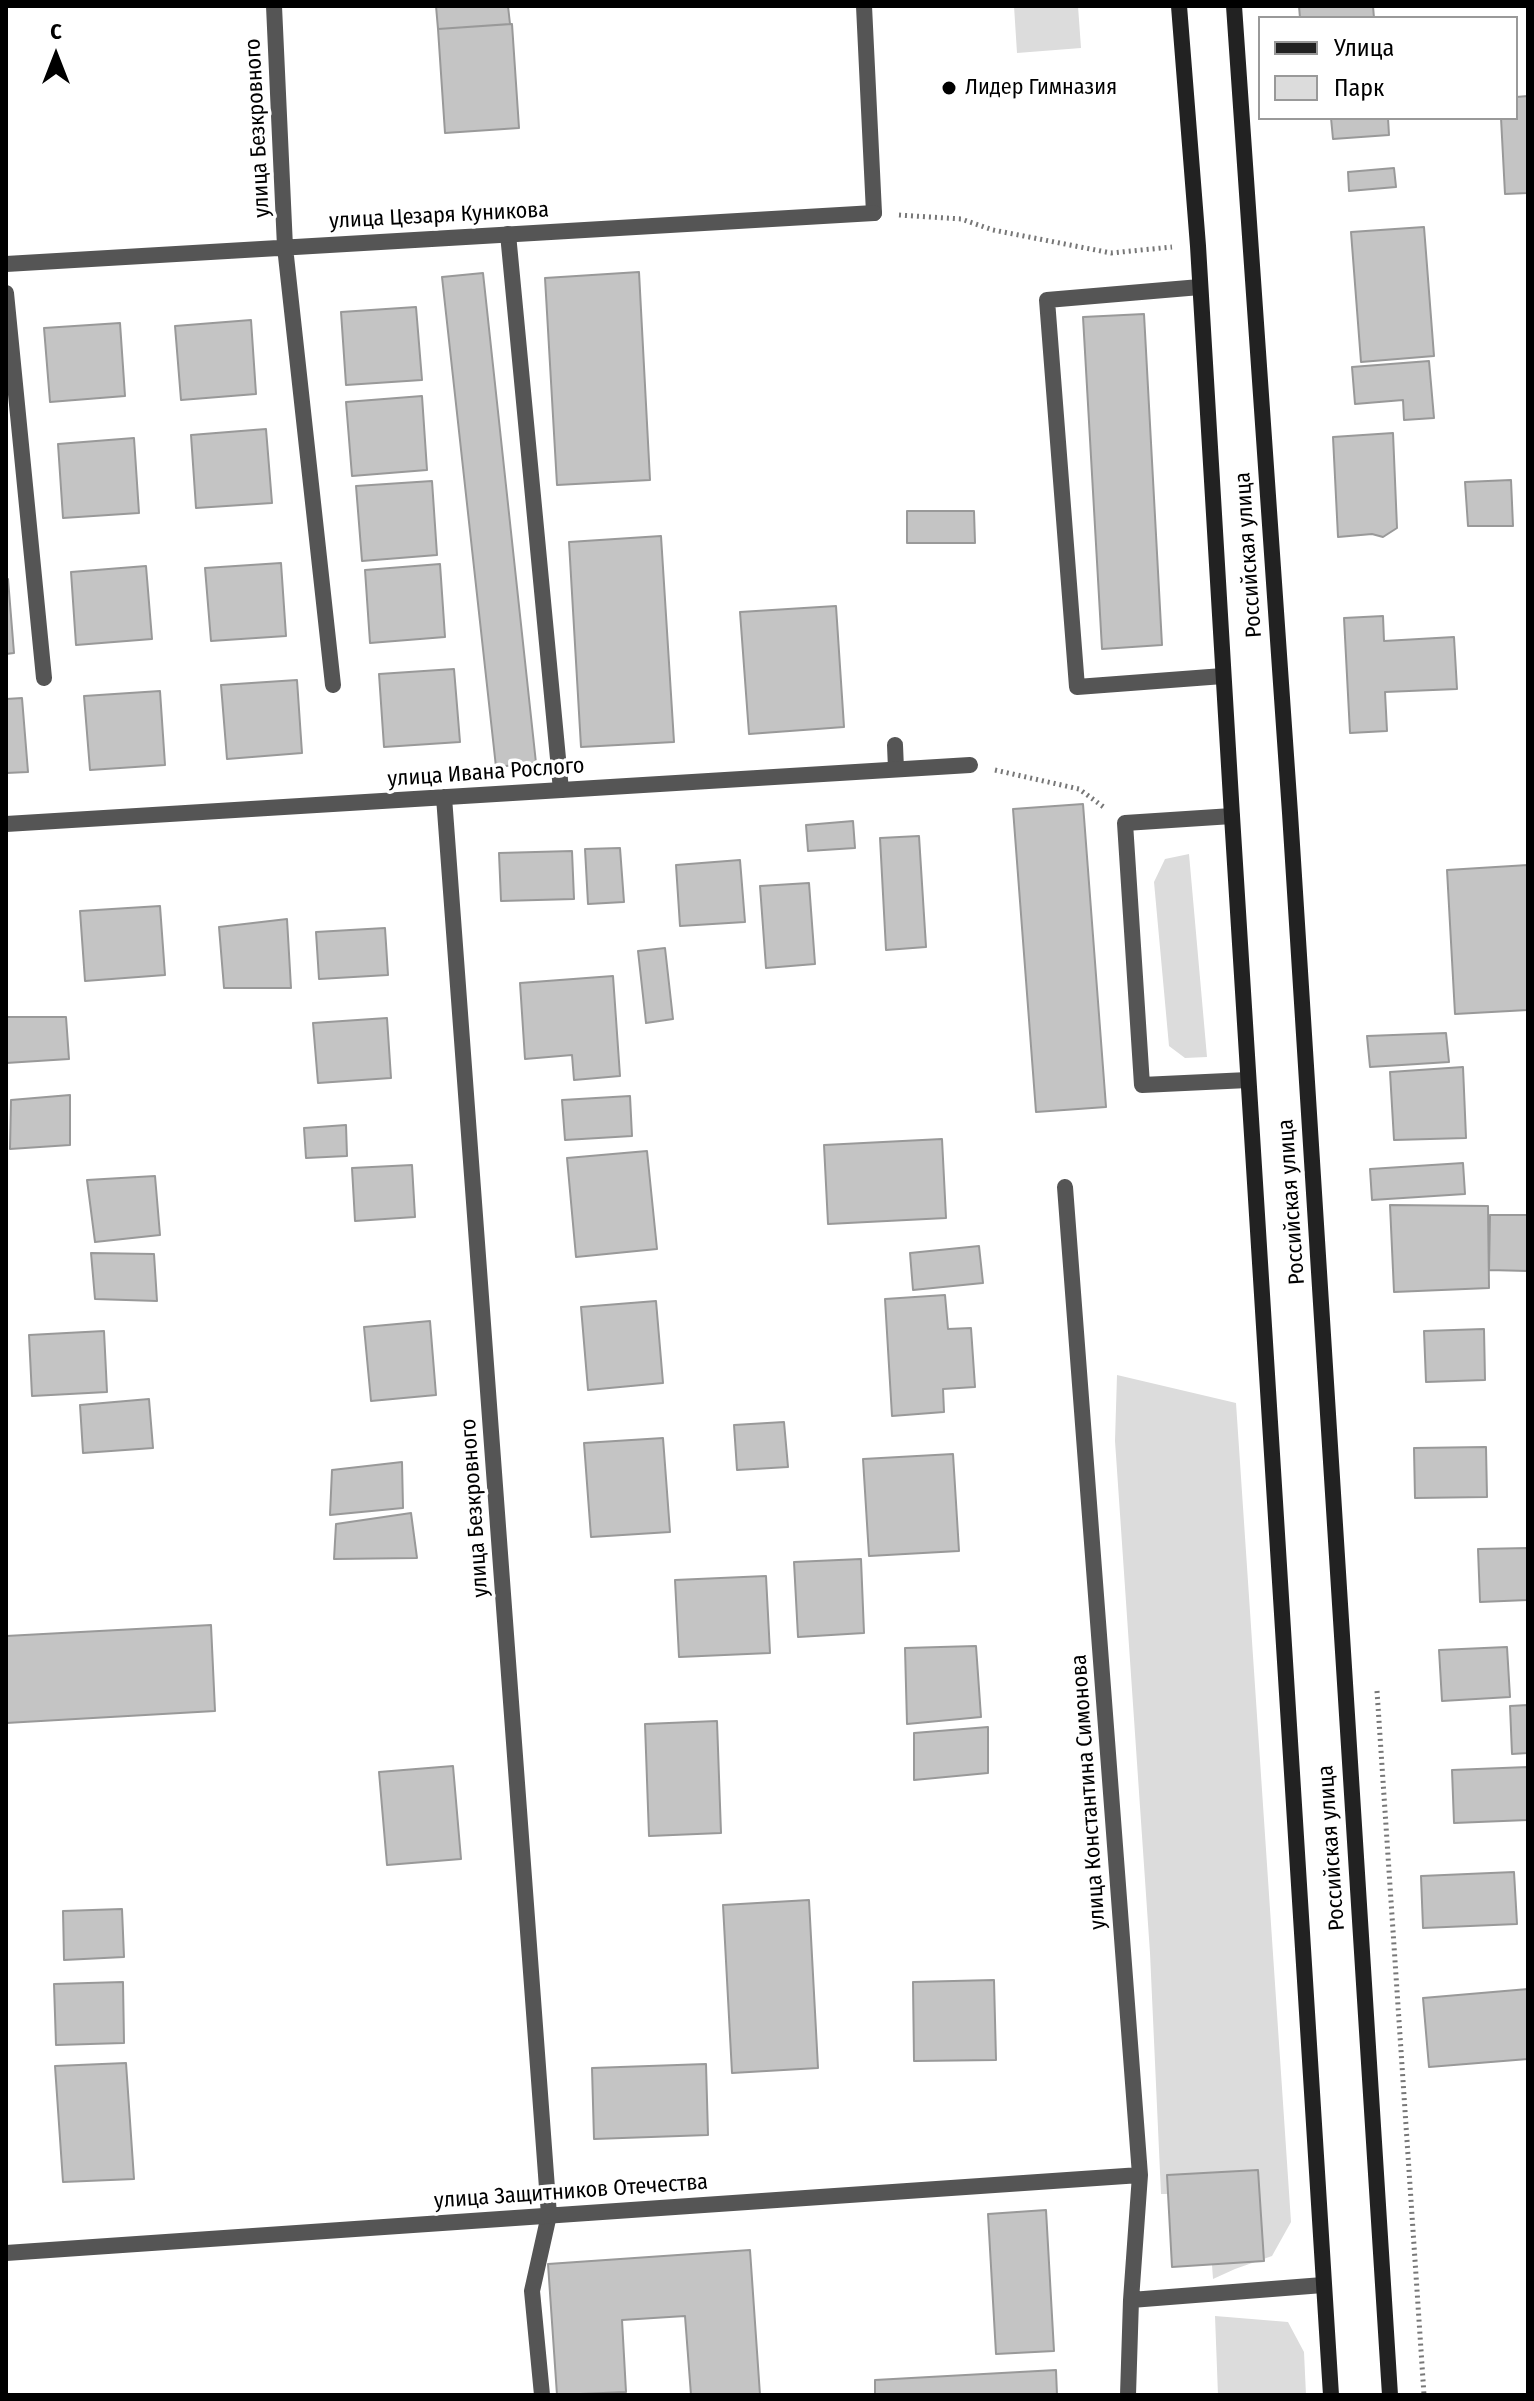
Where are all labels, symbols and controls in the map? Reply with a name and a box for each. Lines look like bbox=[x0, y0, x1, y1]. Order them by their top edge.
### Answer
north arrow bbox=[16, 16, 96, 96]
legend bbox=[1258, 16, 1518, 120]
text: С bbox=[50, 18, 62, 45]
text: Улица bbox=[1334, 34, 1394, 62]
street label: улица Безкровного bbox=[240, 38, 276, 218]
text: Парк bbox=[1334, 74, 1384, 102]
place label: Лидер Гимназия bbox=[965, 75, 1117, 101]
marker: Лидер Гимназия bbox=[940, 79, 958, 97]
street label: улица Цезаря Куникова bbox=[328, 197, 550, 235]
street label: Российская улица bbox=[1230, 471, 1268, 639]
street label: улица Ивана Рослого bbox=[387, 753, 585, 793]
street label: Российская улица bbox=[1273, 1118, 1311, 1286]
street label: улица Безкровного bbox=[456, 1418, 494, 1598]
street label: улица Константина Симонова bbox=[1066, 1653, 1112, 1931]
street label: Российская улица bbox=[1313, 1764, 1351, 1932]
street label: улица Защитников Отечества bbox=[433, 2169, 709, 2215]

